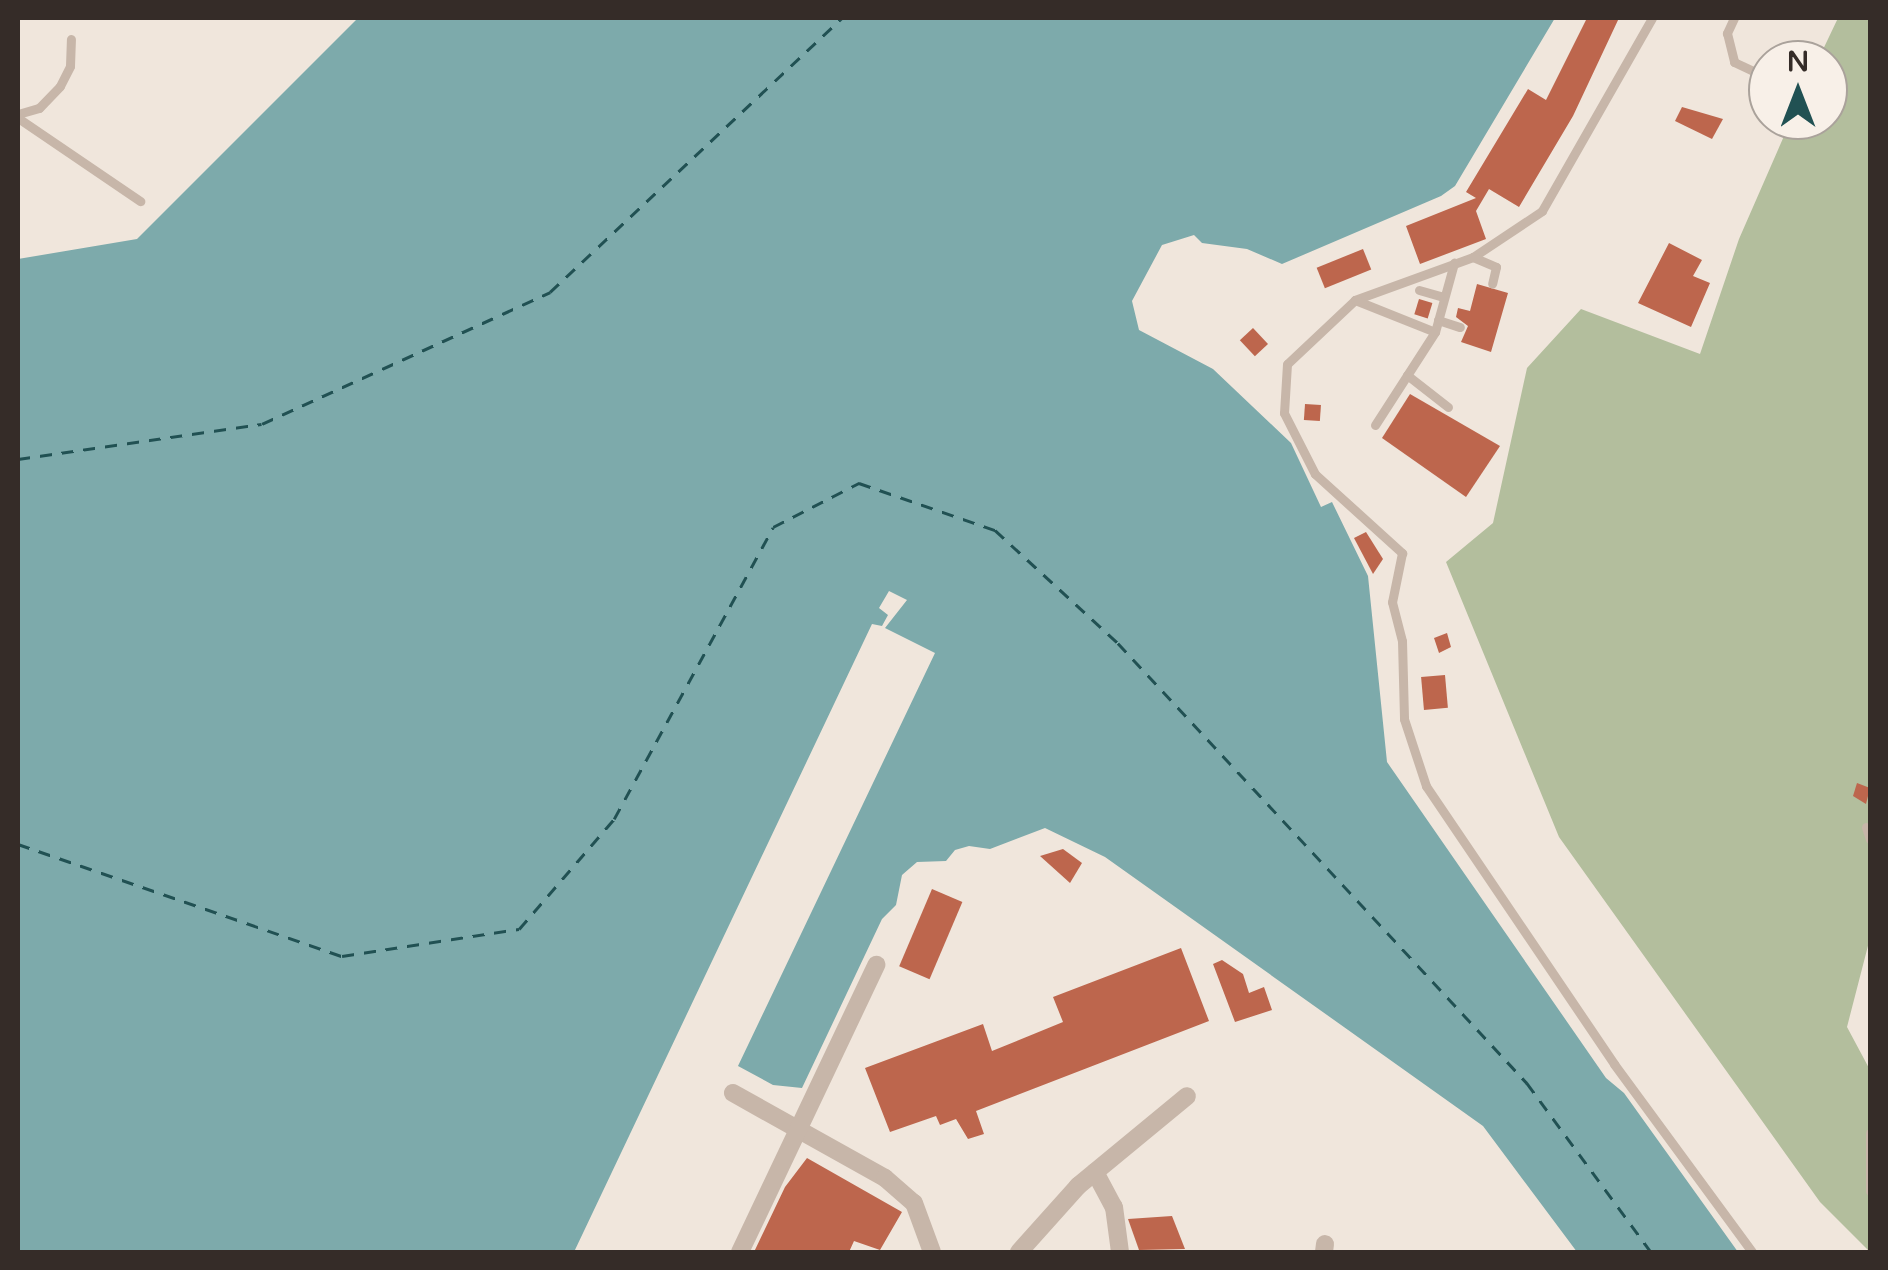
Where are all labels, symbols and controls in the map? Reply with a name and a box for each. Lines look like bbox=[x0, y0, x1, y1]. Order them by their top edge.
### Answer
north arrow bbox=[1748, 40, 1848, 140]
text: N bbox=[1787, 45, 1809, 79]

